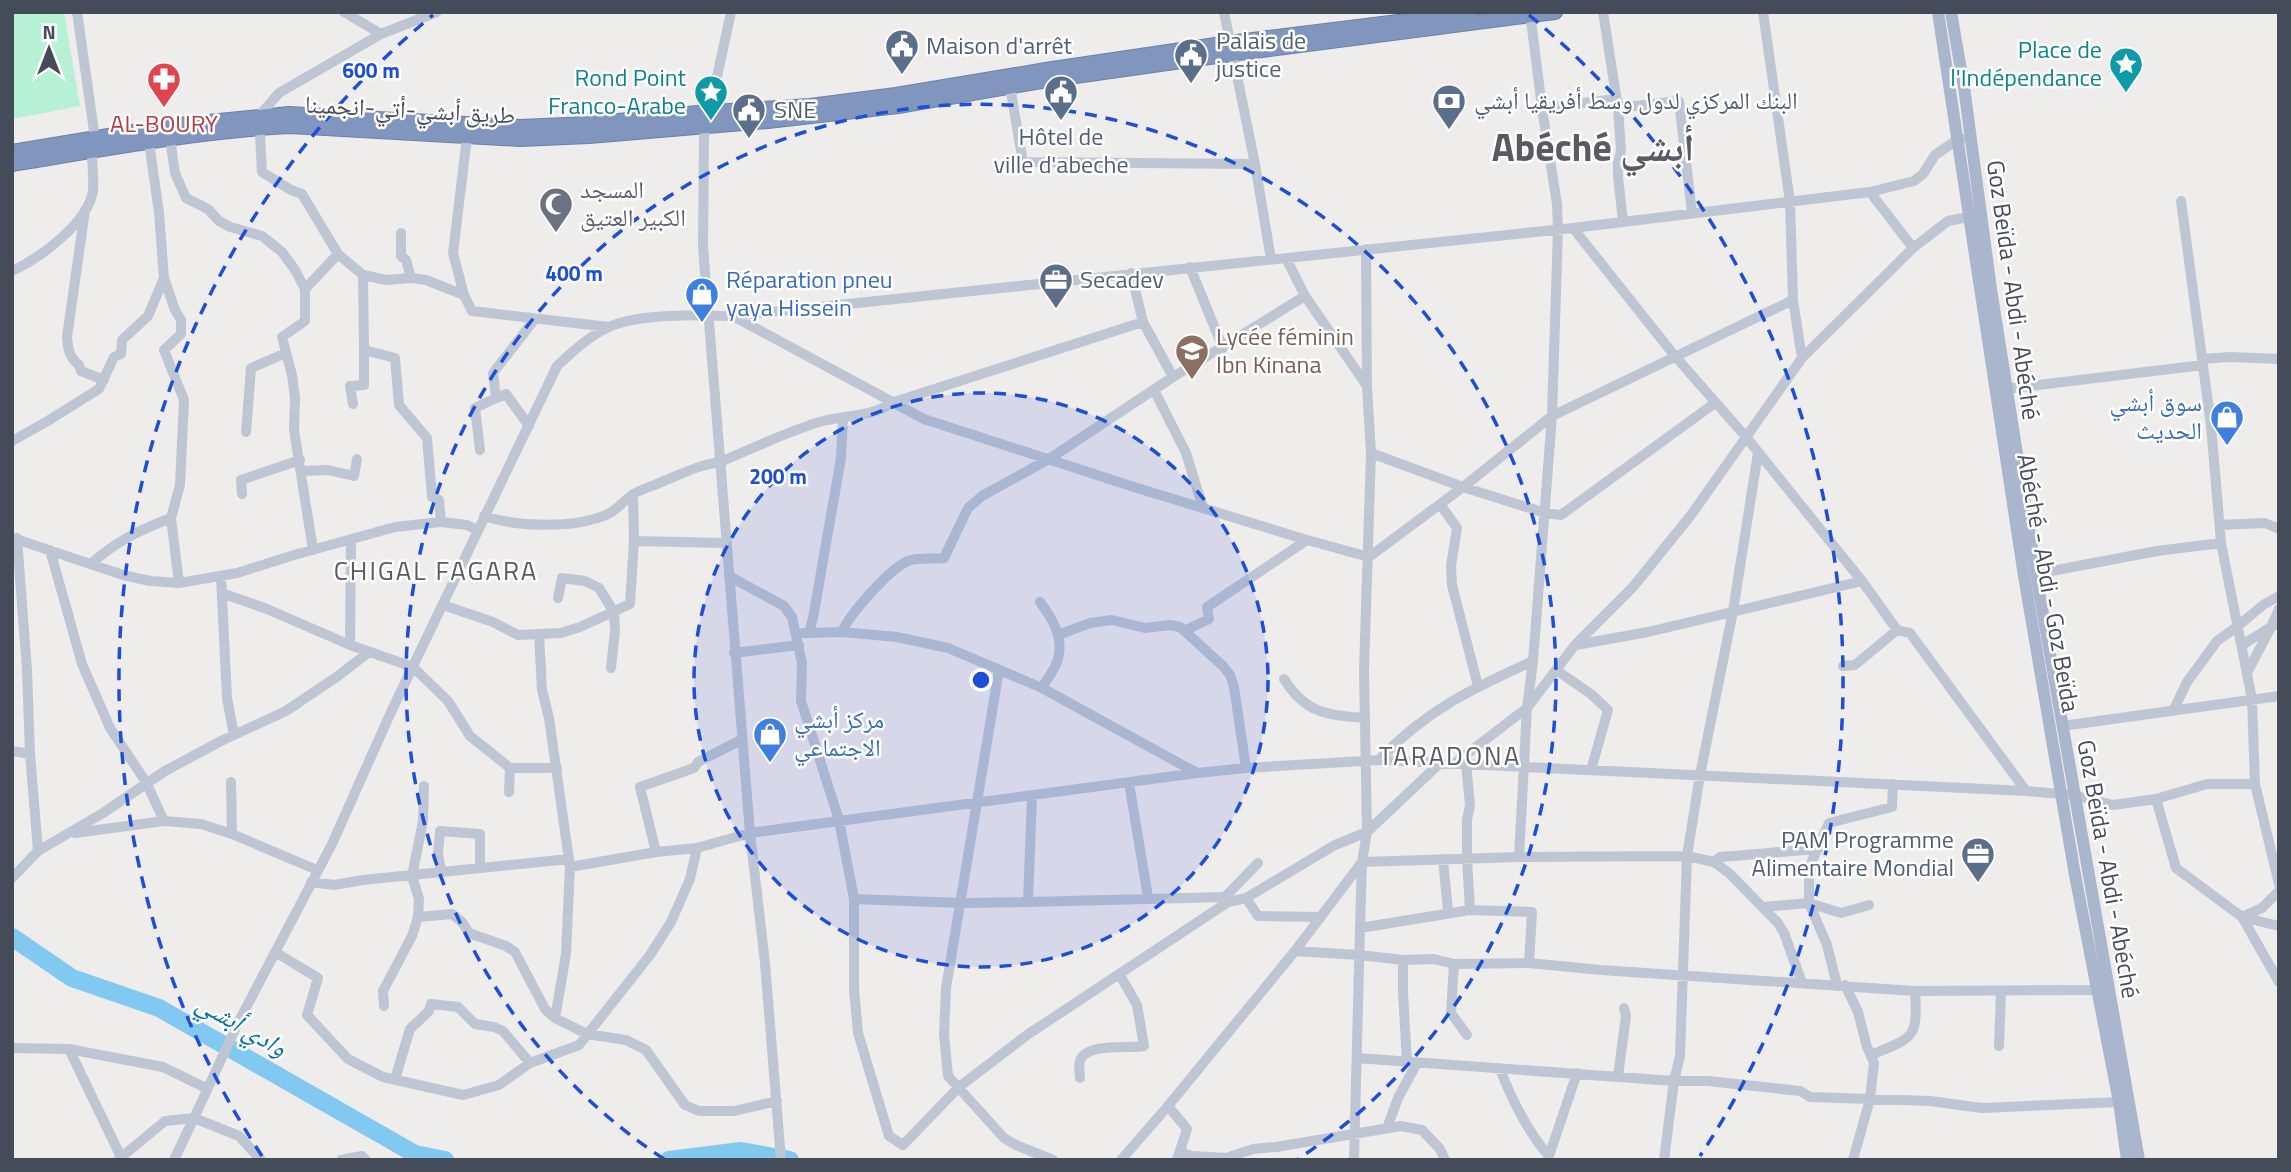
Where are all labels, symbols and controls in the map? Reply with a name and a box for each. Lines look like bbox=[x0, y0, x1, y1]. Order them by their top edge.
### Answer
north arrow bbox=[14, 14, 84, 84]
text: N bbox=[42, 17, 56, 46]
place label: Palais de justice bbox=[1214, 22, 1306, 86]
public building icon: Maison d'arrêt bbox=[883, 27, 921, 76]
place label: Maison d'arrêt bbox=[926, 27, 1073, 63]
place label: Place de l'Indépendance bbox=[1950, 31, 2102, 95]
public building icon: Palais de justice bbox=[1172, 36, 1210, 85]
place icon: Place de l'Indépendance bbox=[2107, 45, 2145, 94]
text: 600 m bbox=[342, 54, 400, 86]
place label: Rond Point Franco-Arabe bbox=[548, 59, 687, 123]
pharmacy icon: AL-BOURY bbox=[145, 60, 183, 109]
place icon: Rond Point Franco-Arabe bbox=[692, 73, 730, 122]
public building icon: Hôtel de ville d'abeche bbox=[1042, 73, 1080, 122]
bank icon: البنك المركزي لدول وسط أفريقيا أبشي bbox=[1430, 82, 1468, 131]
place label: البنك المركزي لدول وسط أفريقيا أبشي bbox=[1474, 82, 1798, 120]
street label: طريق أبشي-أتي-انجمينا bbox=[304, 86, 516, 135]
public building icon: SNE bbox=[730, 91, 768, 140]
place label: SNE bbox=[774, 91, 817, 127]
place label: AL-BOURY bbox=[110, 105, 218, 141]
place label: Hôtel de ville d'abeche bbox=[993, 118, 1129, 182]
district label: Abéché أبشي bbox=[1492, 118, 1694, 177]
street label: Goz Beïda - Abdi - Abéché bbox=[1978, 158, 2050, 422]
place label: المسجد الكبير العتيق bbox=[580, 171, 686, 235]
mosque icon: المسجد الكبير العتيق bbox=[537, 185, 575, 234]
text: 400 m bbox=[545, 257, 603, 289]
place label: Réparation pneu yaya Hissein bbox=[726, 261, 893, 325]
office icon: Secadev bbox=[1037, 261, 1075, 310]
place label: Secadev bbox=[1080, 261, 1164, 297]
shop icon: Réparation pneu yaya Hissein bbox=[683, 275, 721, 324]
place label: Lycée féminin Ibn Kinana bbox=[1216, 318, 1354, 382]
school or university icon: Lycée féminin Ibn Kinana bbox=[1173, 332, 1211, 381]
place label: سوق أبشي الحديث bbox=[2109, 384, 2202, 448]
shop icon: سوق أبشي الحديث bbox=[2208, 398, 2246, 447]
street label: Abéché - Abdi - Goz Beïda bbox=[2009, 451, 2089, 715]
text: 200 m bbox=[749, 460, 807, 492]
district label: CHIGAL FAGARA bbox=[334, 551, 538, 590]
centre of rings bbox=[969, 668, 993, 692]
place label: مركز أبشي الاجتماعي bbox=[794, 701, 884, 767]
shop icon: مركز أبشي الاجتماعي bbox=[751, 715, 789, 764]
district label: TARADONA bbox=[1379, 736, 1521, 775]
street label: Goz Beïda - Abdi - Abéché bbox=[2069, 737, 2149, 1001]
place label: PAM Programme Alimentaire Mondial bbox=[1752, 821, 1954, 885]
office icon: PAM Programme Alimentaire Mondial bbox=[1959, 835, 1997, 884]
water label: وادي أبشي bbox=[189, 983, 295, 1068]

